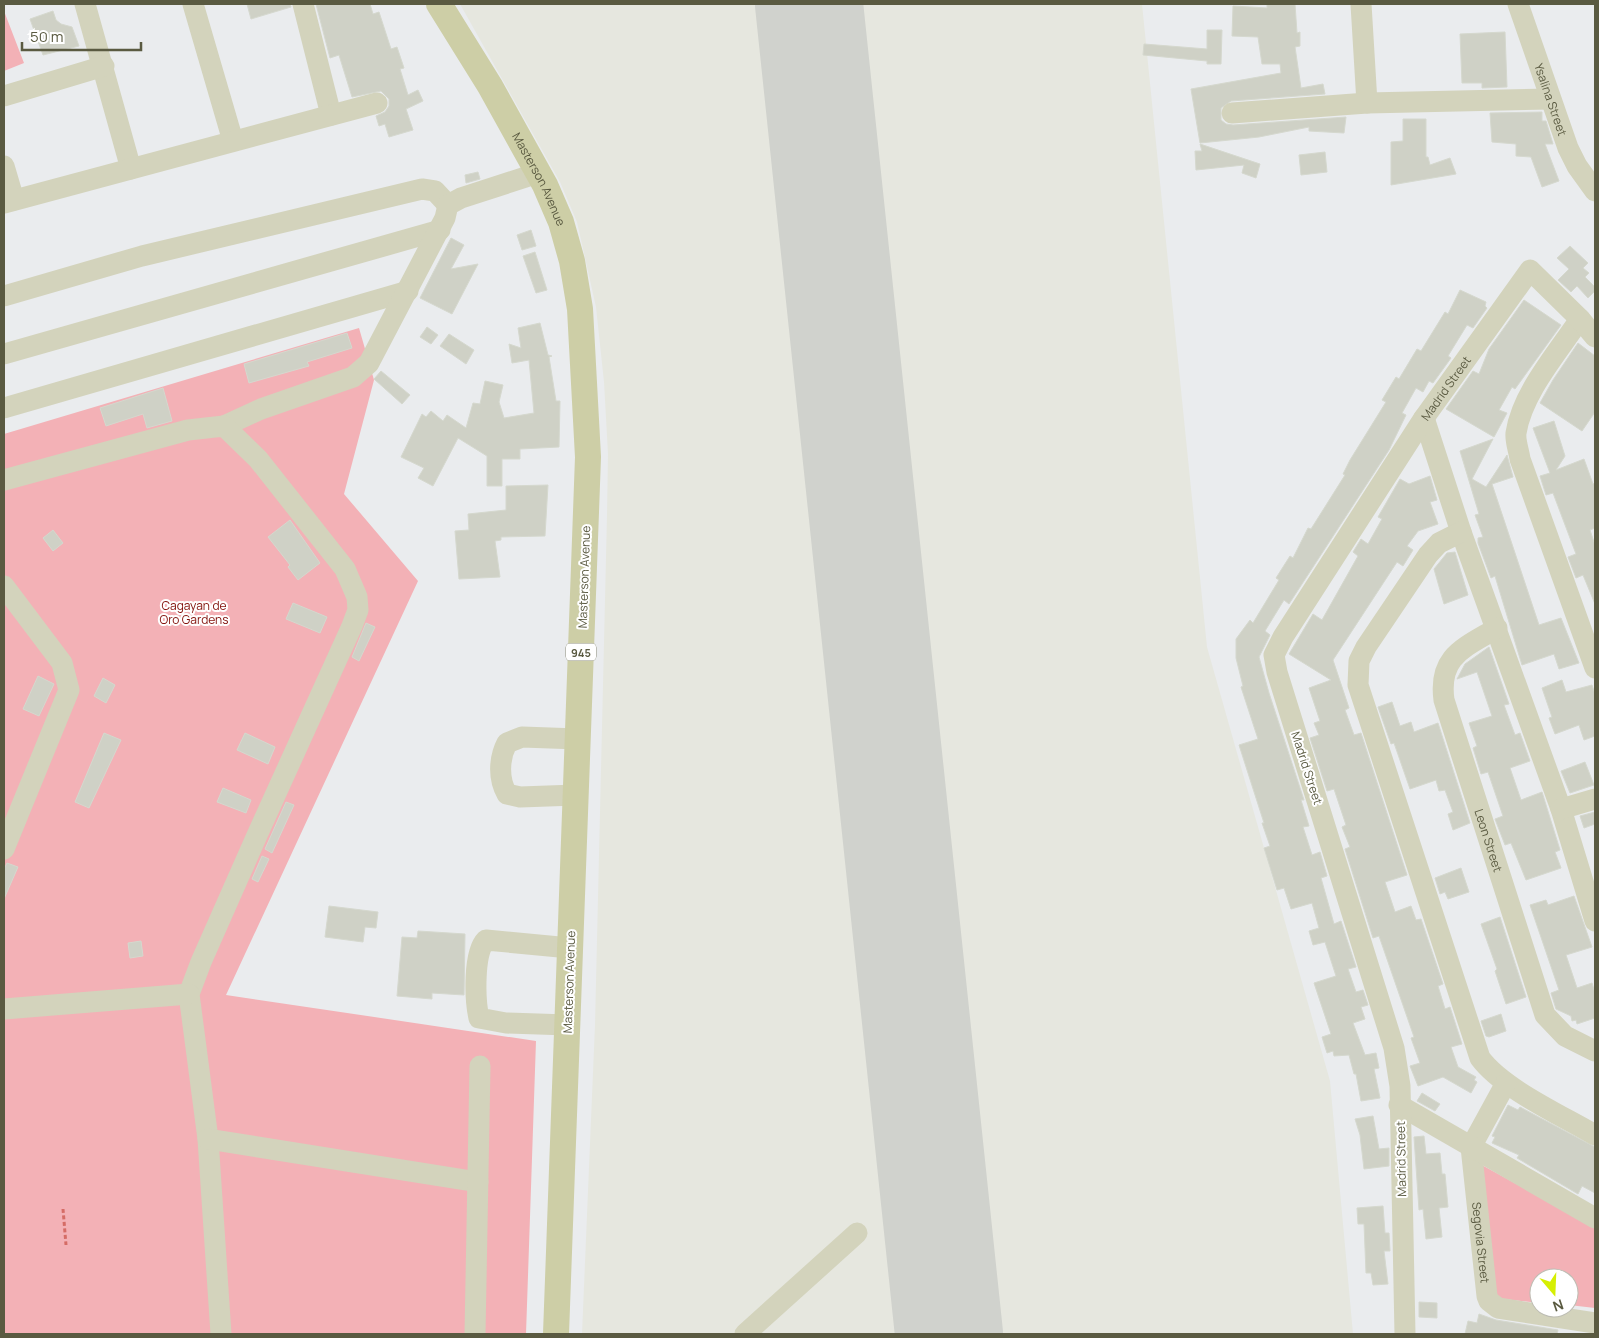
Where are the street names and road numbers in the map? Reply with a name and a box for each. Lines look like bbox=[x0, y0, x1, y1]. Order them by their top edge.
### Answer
street label: Ysalina Street bbox=[1531, 61, 1572, 138]
street label: Masterson Avenue bbox=[509, 129, 570, 228]
street label: Madrid Street bbox=[1416, 352, 1475, 424]
street label: Masterson Avenue bbox=[574, 525, 594, 629]
road number: 945 bbox=[566, 644, 596, 660]
street label: Madrid Street bbox=[1287, 729, 1327, 807]
street label: Leon Street bbox=[1471, 807, 1507, 874]
street label: Masterson Avenue bbox=[559, 930, 579, 1034]
street label: Madrid Street bbox=[1392, 1121, 1410, 1197]
street label: Segovia Street bbox=[1468, 1201, 1494, 1284]

